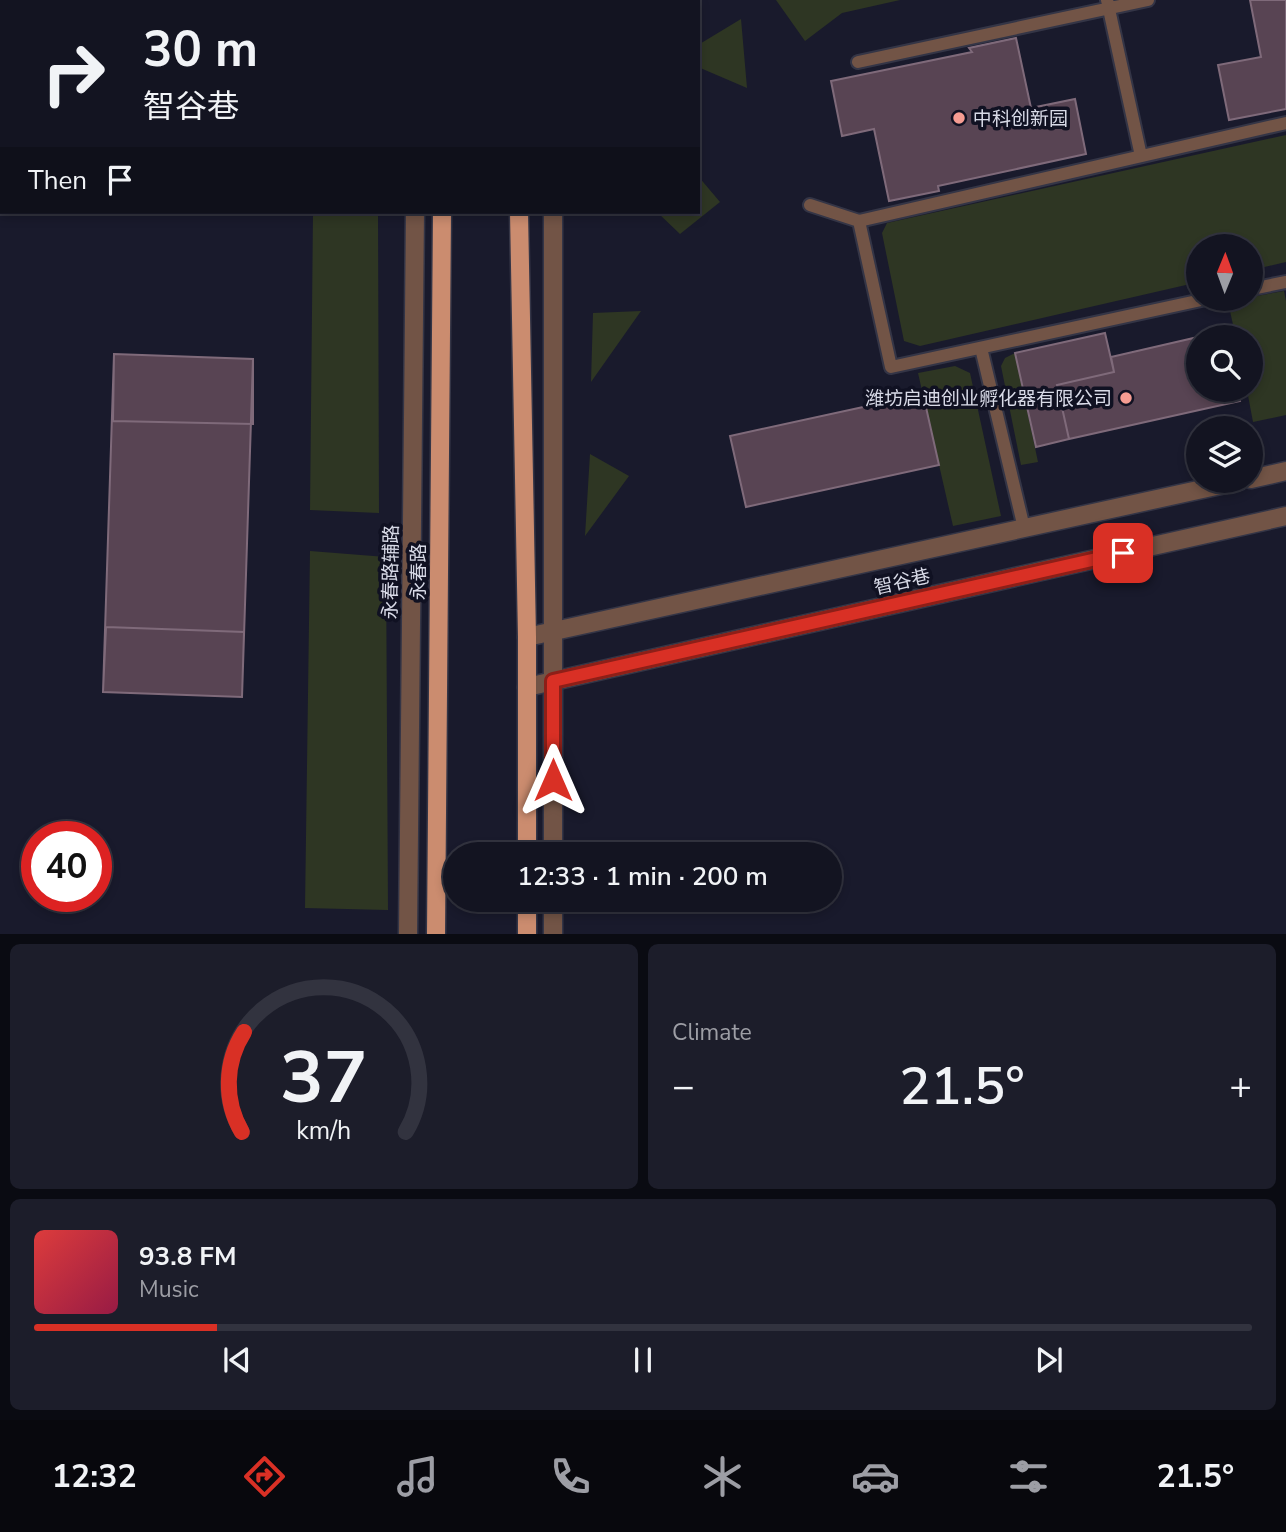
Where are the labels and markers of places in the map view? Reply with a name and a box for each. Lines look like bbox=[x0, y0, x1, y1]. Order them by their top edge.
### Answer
place label: 中科创新园 bbox=[973, 106, 1068, 132]
marker: 中科创新园 bbox=[951, 110, 967, 126]
place label: 潍坊启迪创业孵化器有限公司 bbox=[865, 386, 1112, 412]
marker: 潍坊启迪创业孵化器有限公司 bbox=[1118, 390, 1134, 406]
pin bbox=[1093, 523, 1153, 583]

